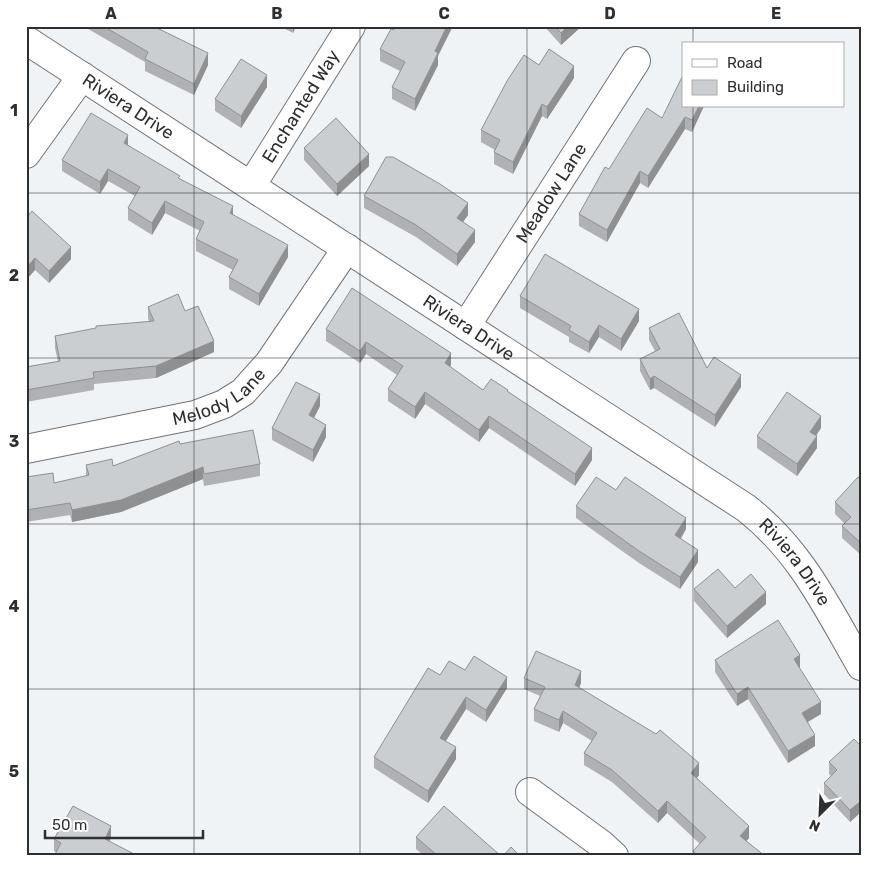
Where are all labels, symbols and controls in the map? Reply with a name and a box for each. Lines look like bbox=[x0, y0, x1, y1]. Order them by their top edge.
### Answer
text: A bbox=[105, 4, 117, 23]
text: B bbox=[271, 4, 283, 23]
text: C bbox=[438, 4, 450, 23]
text: D bbox=[604, 4, 616, 23]
text: E bbox=[771, 4, 781, 23]
legend bbox=[682, 42, 844, 108]
street label: Enchanted Way bbox=[257, 46, 344, 167]
text: Road bbox=[727, 54, 763, 72]
street label: Riviera Drive bbox=[78, 69, 178, 144]
text: Building bbox=[727, 78, 784, 96]
text: 1 bbox=[10, 101, 18, 120]
street label: Meadow Lane bbox=[511, 139, 592, 247]
text: 2 bbox=[9, 266, 19, 285]
street label: Riviera Drive bbox=[419, 290, 519, 366]
street label: Melody Lane bbox=[170, 363, 270, 430]
text: 3 bbox=[9, 432, 19, 451]
street label: Riviera Drive bbox=[754, 513, 835, 610]
text: 4 bbox=[9, 597, 20, 616]
text: 5 bbox=[9, 762, 19, 781]
north arrow bbox=[794, 790, 844, 840]
scale bar bbox=[45, 807, 202, 839]
text: 50 m bbox=[52, 816, 87, 834]
text: N bbox=[807, 816, 823, 835]

